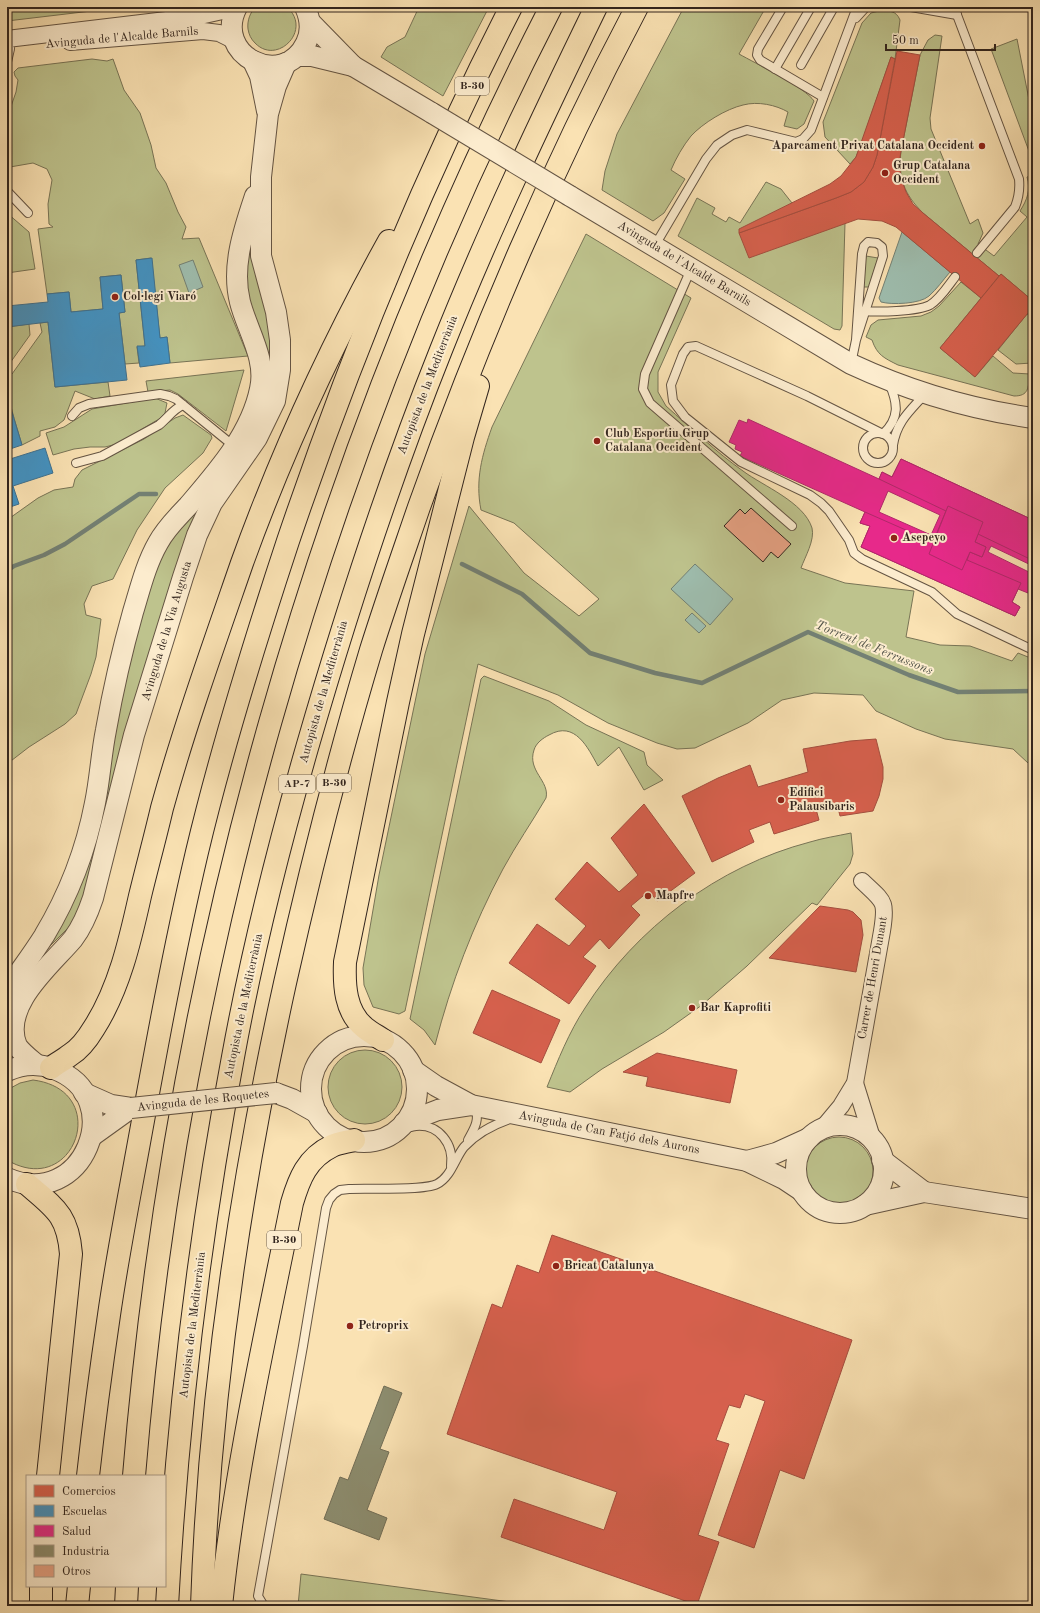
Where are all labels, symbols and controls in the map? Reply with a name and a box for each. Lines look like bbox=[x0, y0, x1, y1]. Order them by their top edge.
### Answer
street label: Avinguda de l'Alcalde Barnils bbox=[45, 25, 199, 51]
scale bar bbox=[886, 26, 995, 52]
text: 50 m bbox=[892, 34, 919, 47]
road number: B-30 bbox=[455, 77, 489, 95]
place label: Aparcament Privat Catalana Occident bbox=[772, 140, 975, 152]
marker: Aparcament Privat Catalana Occident bbox=[977, 141, 987, 151]
place label: Grup Catalana Occident bbox=[893, 160, 970, 186]
marker: Grup Catalana Occident bbox=[880, 168, 890, 178]
street label: Avinguda de l'Alcalde Barnils bbox=[615, 219, 753, 309]
place label: Col·legi Viaró bbox=[123, 291, 196, 303]
marker: Col·legi Viaró bbox=[110, 292, 120, 302]
street label: Autopista de la Mediterrània bbox=[396, 314, 460, 456]
place label: Club Esportiu Grup Catalana Occident bbox=[605, 428, 709, 454]
marker: Club Esportiu Grup Catalana Occident bbox=[592, 436, 602, 446]
place label: Asepeyo bbox=[902, 532, 946, 544]
marker: Asepeyo bbox=[889, 533, 899, 543]
street label: Avinguda de la Via Augusta bbox=[140, 560, 194, 702]
street label: Autopista de la Mediterrània bbox=[298, 619, 350, 765]
water label: Torrent de Ferrussons bbox=[814, 619, 935, 678]
road number: B-30 bbox=[317, 774, 351, 792]
road number: AP-7 bbox=[279, 775, 315, 793]
place label: Edifici Palausibaris bbox=[789, 787, 854, 813]
marker: Edifici Palausibaris bbox=[776, 795, 786, 805]
place label: Mapfre bbox=[656, 890, 695, 902]
marker: Mapfre bbox=[643, 891, 653, 901]
street label: Carrer de Henri Dunant bbox=[856, 916, 890, 1040]
street label: Autopista de la Mediterrània bbox=[223, 932, 265, 1080]
place label: Bar Kaprofiti bbox=[700, 1002, 771, 1014]
marker: Bar Kaprofiti bbox=[687, 1003, 697, 1013]
street label: Avinguda de les Roquetes bbox=[136, 1088, 270, 1114]
street label: Avinguda de Can Fatjó dels Aurons bbox=[517, 1110, 701, 1156]
road number: B-30 bbox=[267, 1231, 301, 1249]
street label: Autopista de la Mediterrània bbox=[178, 1251, 208, 1399]
place label: Bricat Catalunya bbox=[564, 1260, 654, 1272]
marker: Bricat Catalunya bbox=[551, 1261, 561, 1271]
place label: Petroprix bbox=[358, 1320, 409, 1332]
marker: Petroprix bbox=[345, 1321, 355, 1331]
legend bbox=[26, 1475, 166, 1587]
text: Comercios bbox=[62, 1486, 116, 1498]
text: Escuelas bbox=[62, 1506, 107, 1518]
text: Salud bbox=[62, 1526, 91, 1538]
text: Industria bbox=[62, 1546, 109, 1558]
text: Otros bbox=[62, 1566, 91, 1578]

